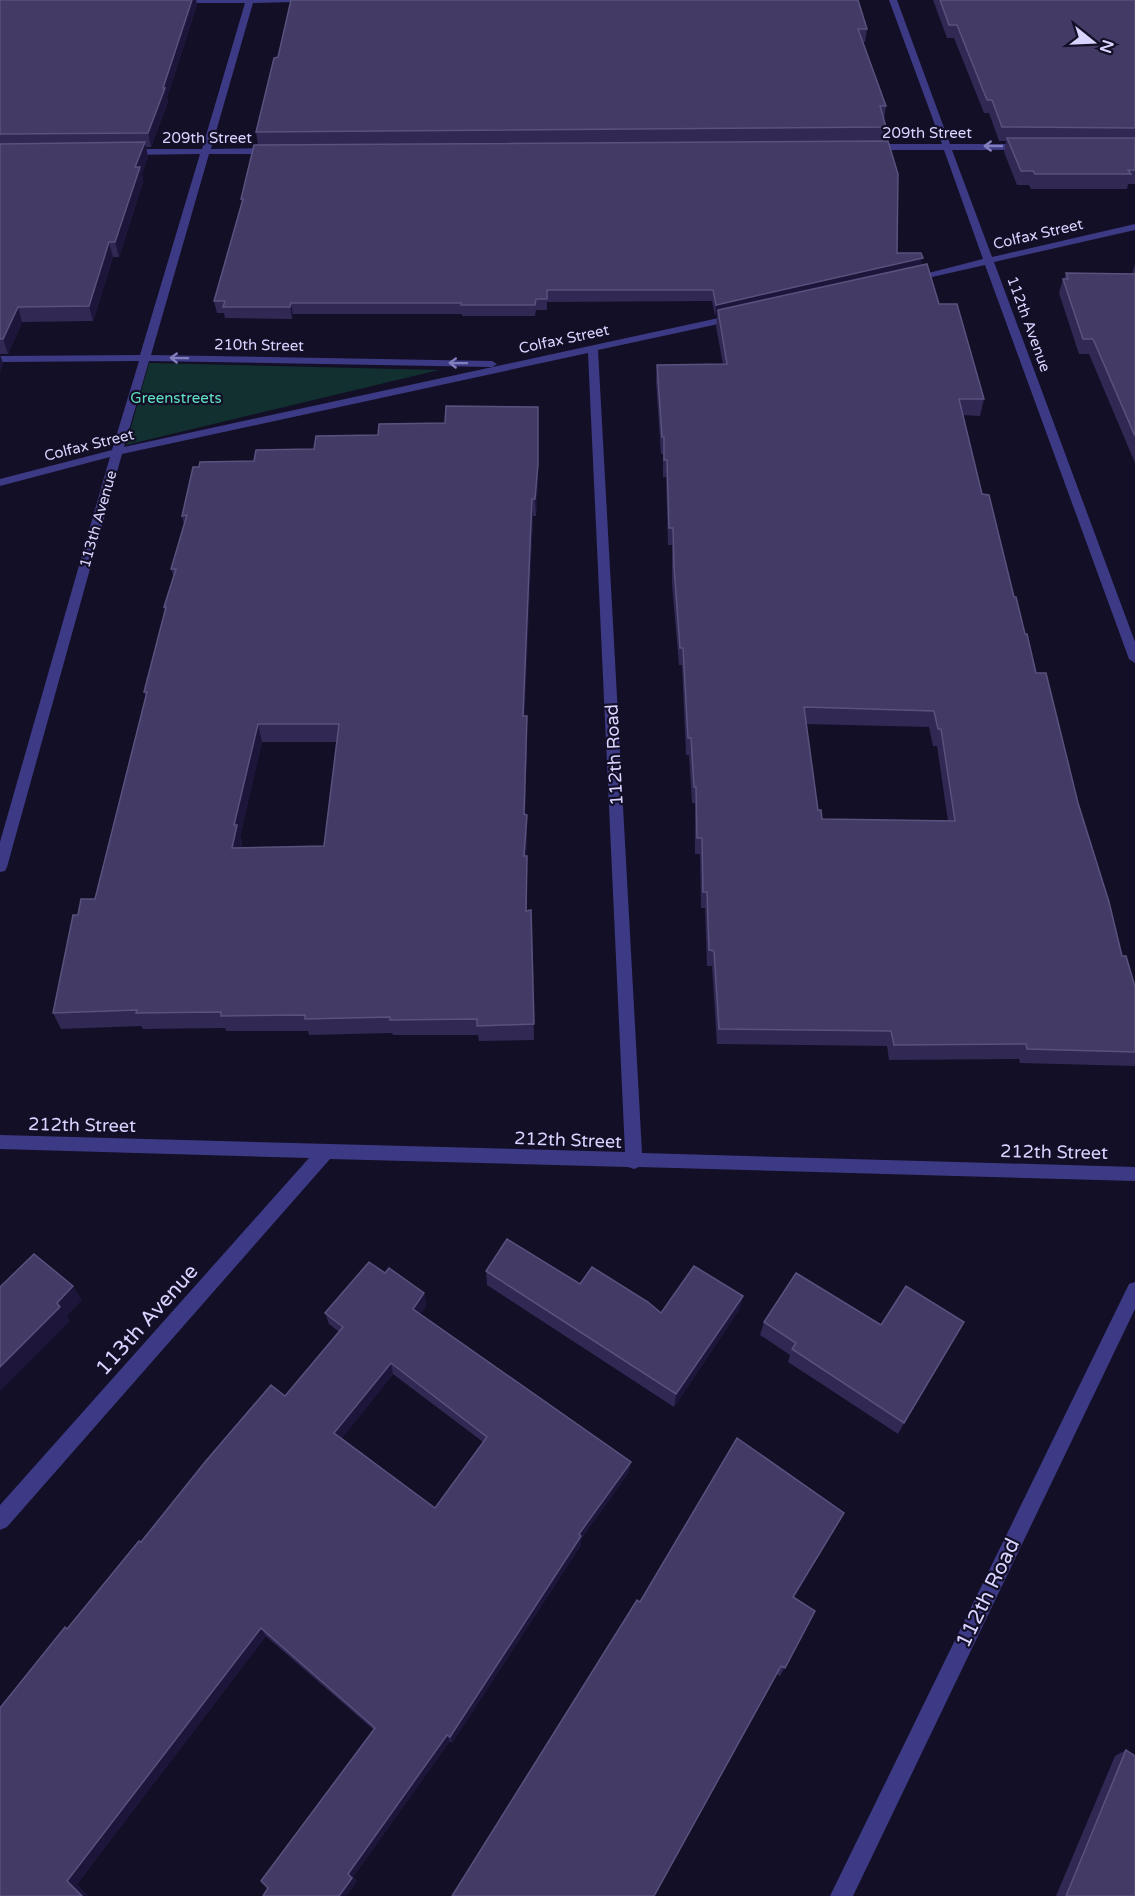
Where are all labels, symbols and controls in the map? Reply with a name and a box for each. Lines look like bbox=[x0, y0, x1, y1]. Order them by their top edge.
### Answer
north arrow bbox=[1063, 12, 1123, 72]
text: N bbox=[1095, 37, 1118, 56]
street label: 209th Street bbox=[882, 124, 972, 142]
street label: 209th Street bbox=[162, 129, 252, 147]
one-way arrow bbox=[983, 141, 1003, 152]
street label: Colfax Street bbox=[991, 215, 1085, 253]
street label: 112th Avenue bbox=[1003, 274, 1055, 374]
street label: Colfax Street bbox=[517, 321, 611, 357]
street label: 210th Street bbox=[214, 335, 304, 355]
one-way arrow bbox=[170, 352, 190, 364]
one-way arrow bbox=[449, 358, 469, 369]
park label: Greenstreets bbox=[130, 389, 222, 407]
street label: Colfax Street bbox=[42, 425, 136, 465]
street label: 113th Avenue bbox=[75, 468, 121, 570]
street label: 112th Road bbox=[600, 704, 628, 806]
street label: 212th Street bbox=[28, 1113, 136, 1137]
street label: 212th Street bbox=[514, 1127, 622, 1153]
street label: 212th Street bbox=[1000, 1140, 1108, 1164]
street label: 113th Avenue bbox=[91, 1259, 204, 1381]
street label: 112th Road bbox=[951, 1534, 1025, 1652]

